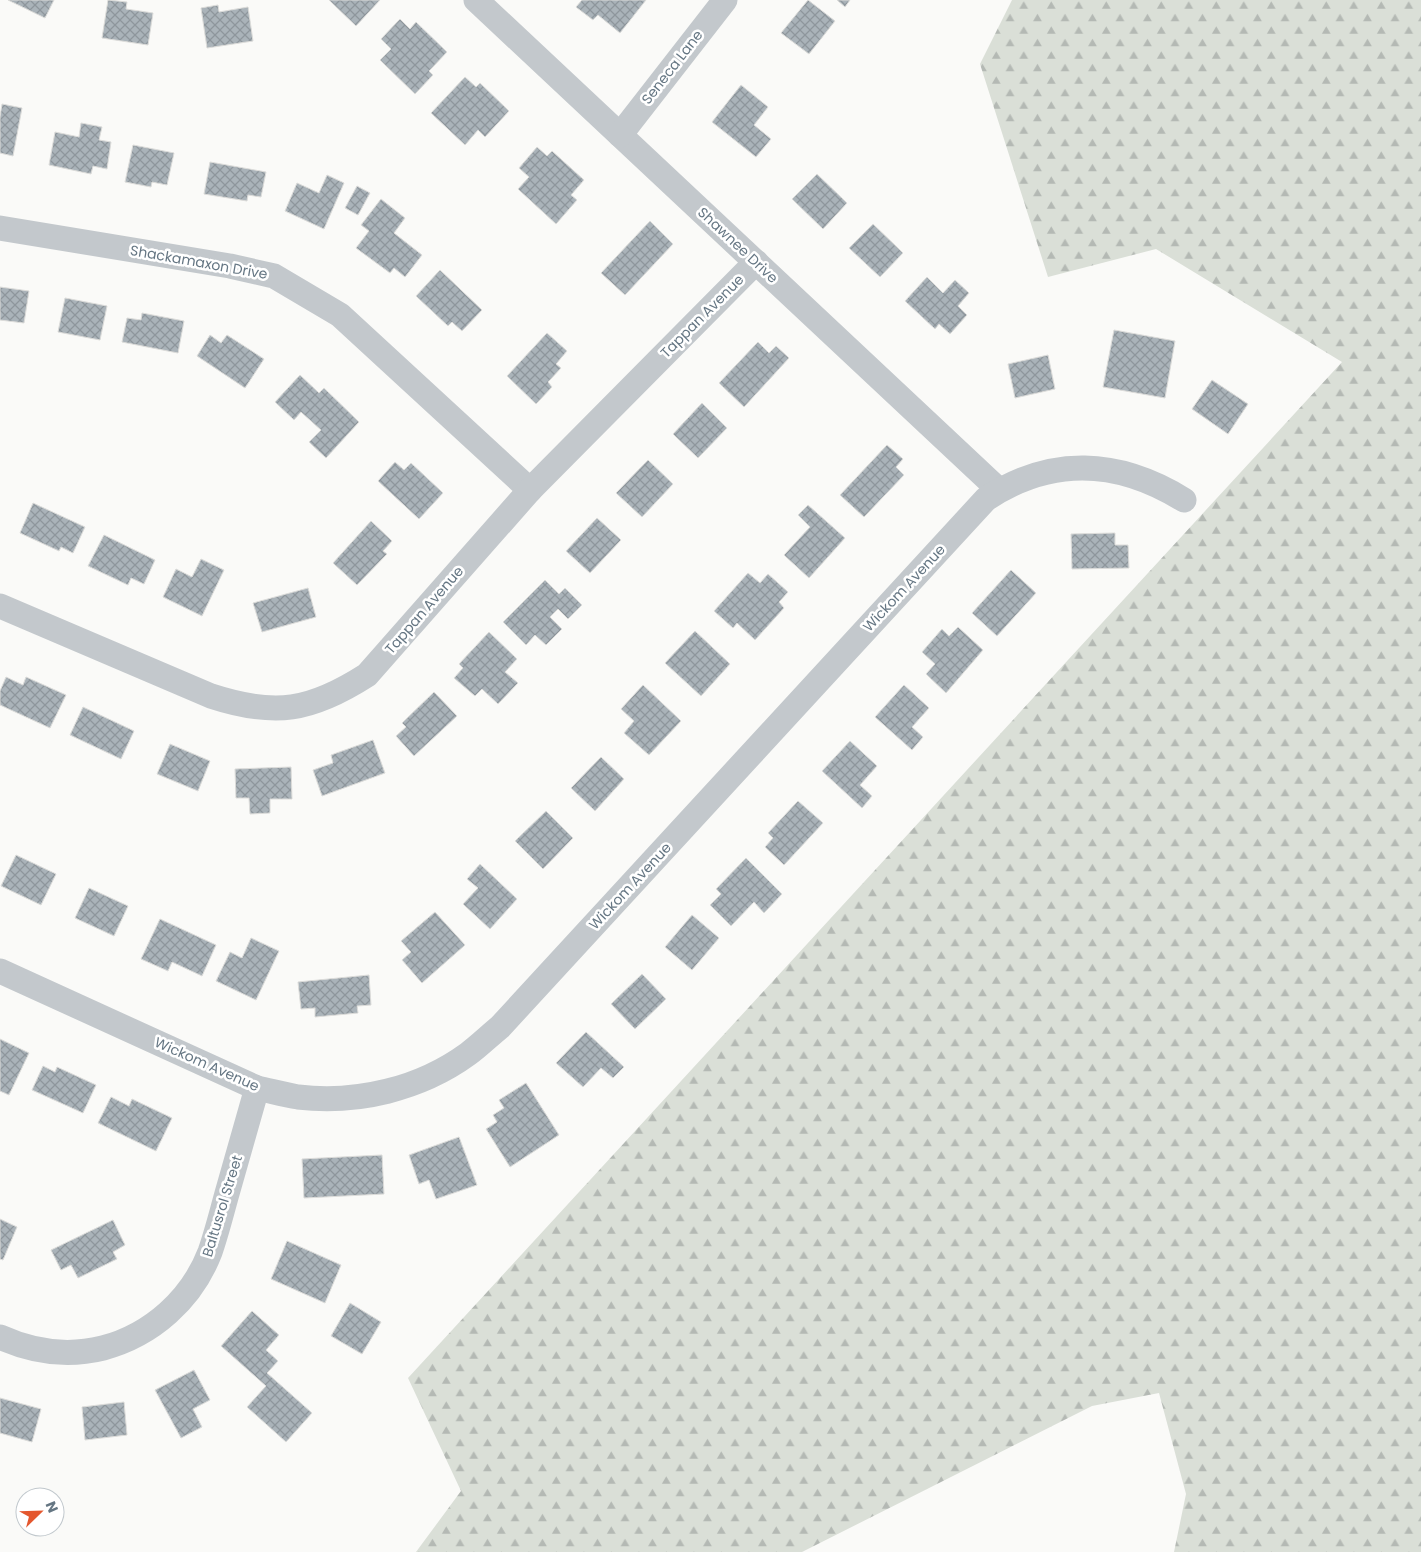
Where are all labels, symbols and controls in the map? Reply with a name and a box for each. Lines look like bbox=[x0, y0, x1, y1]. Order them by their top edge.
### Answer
street label: Seneca Lane bbox=[637, 25, 708, 108]
street label: Shawnee Drive bbox=[693, 202, 783, 288]
street label: Shackamaxon Drive bbox=[129, 240, 270, 284]
street label: Tappan Avenue bbox=[656, 270, 748, 362]
street label: Wickom Avenue bbox=[858, 540, 950, 636]
street label: Tappan Avenue bbox=[380, 561, 468, 658]
street label: Wickom Avenue bbox=[584, 838, 676, 934]
street label: Wickom Avenue bbox=[152, 1032, 263, 1096]
street label: Baltusrol Street bbox=[197, 1153, 247, 1259]
north arrow bbox=[15, 1487, 65, 1537]
text: N bbox=[41, 1498, 63, 1516]

